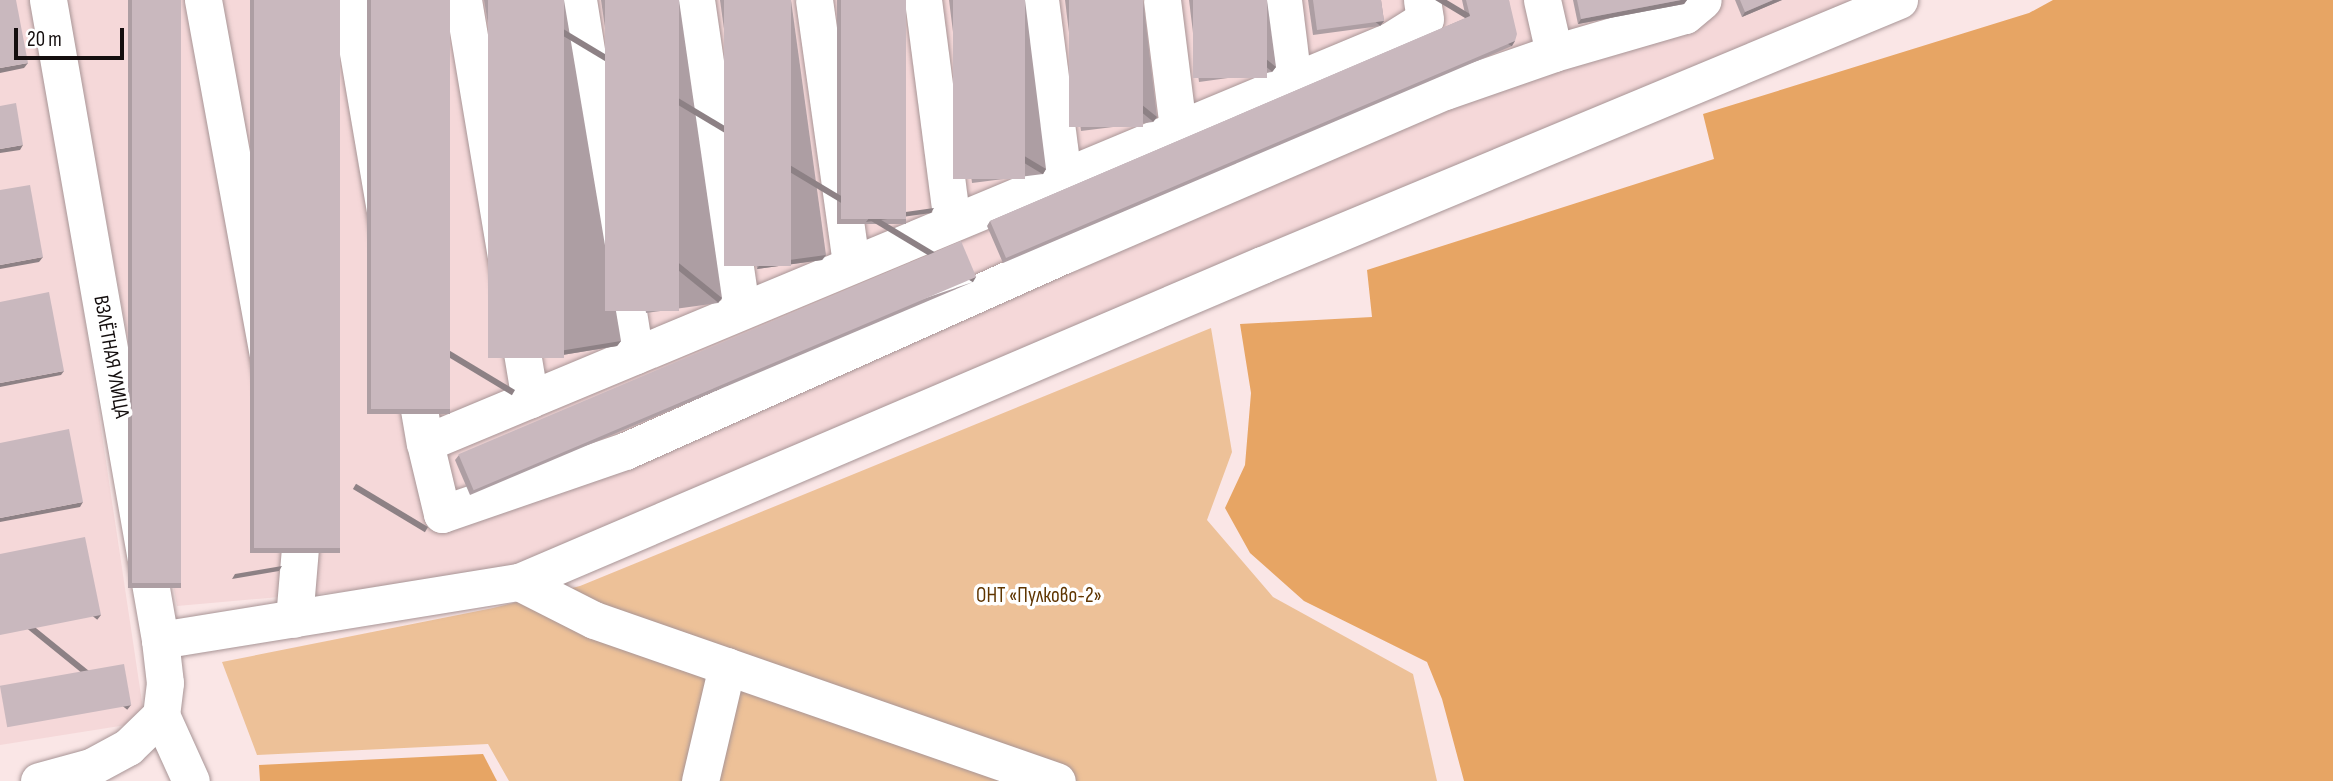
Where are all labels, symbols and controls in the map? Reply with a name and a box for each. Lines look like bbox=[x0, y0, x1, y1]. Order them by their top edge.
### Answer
scale bar bbox=[18, 14, 128, 58]
text: 20 m bbox=[27, 27, 62, 52]
street label: ВЗЛЁТНАЯ УЛИЦА bbox=[88, 294, 134, 420]
park label: ОНТ «Пулково-2» bbox=[976, 583, 1102, 609]

